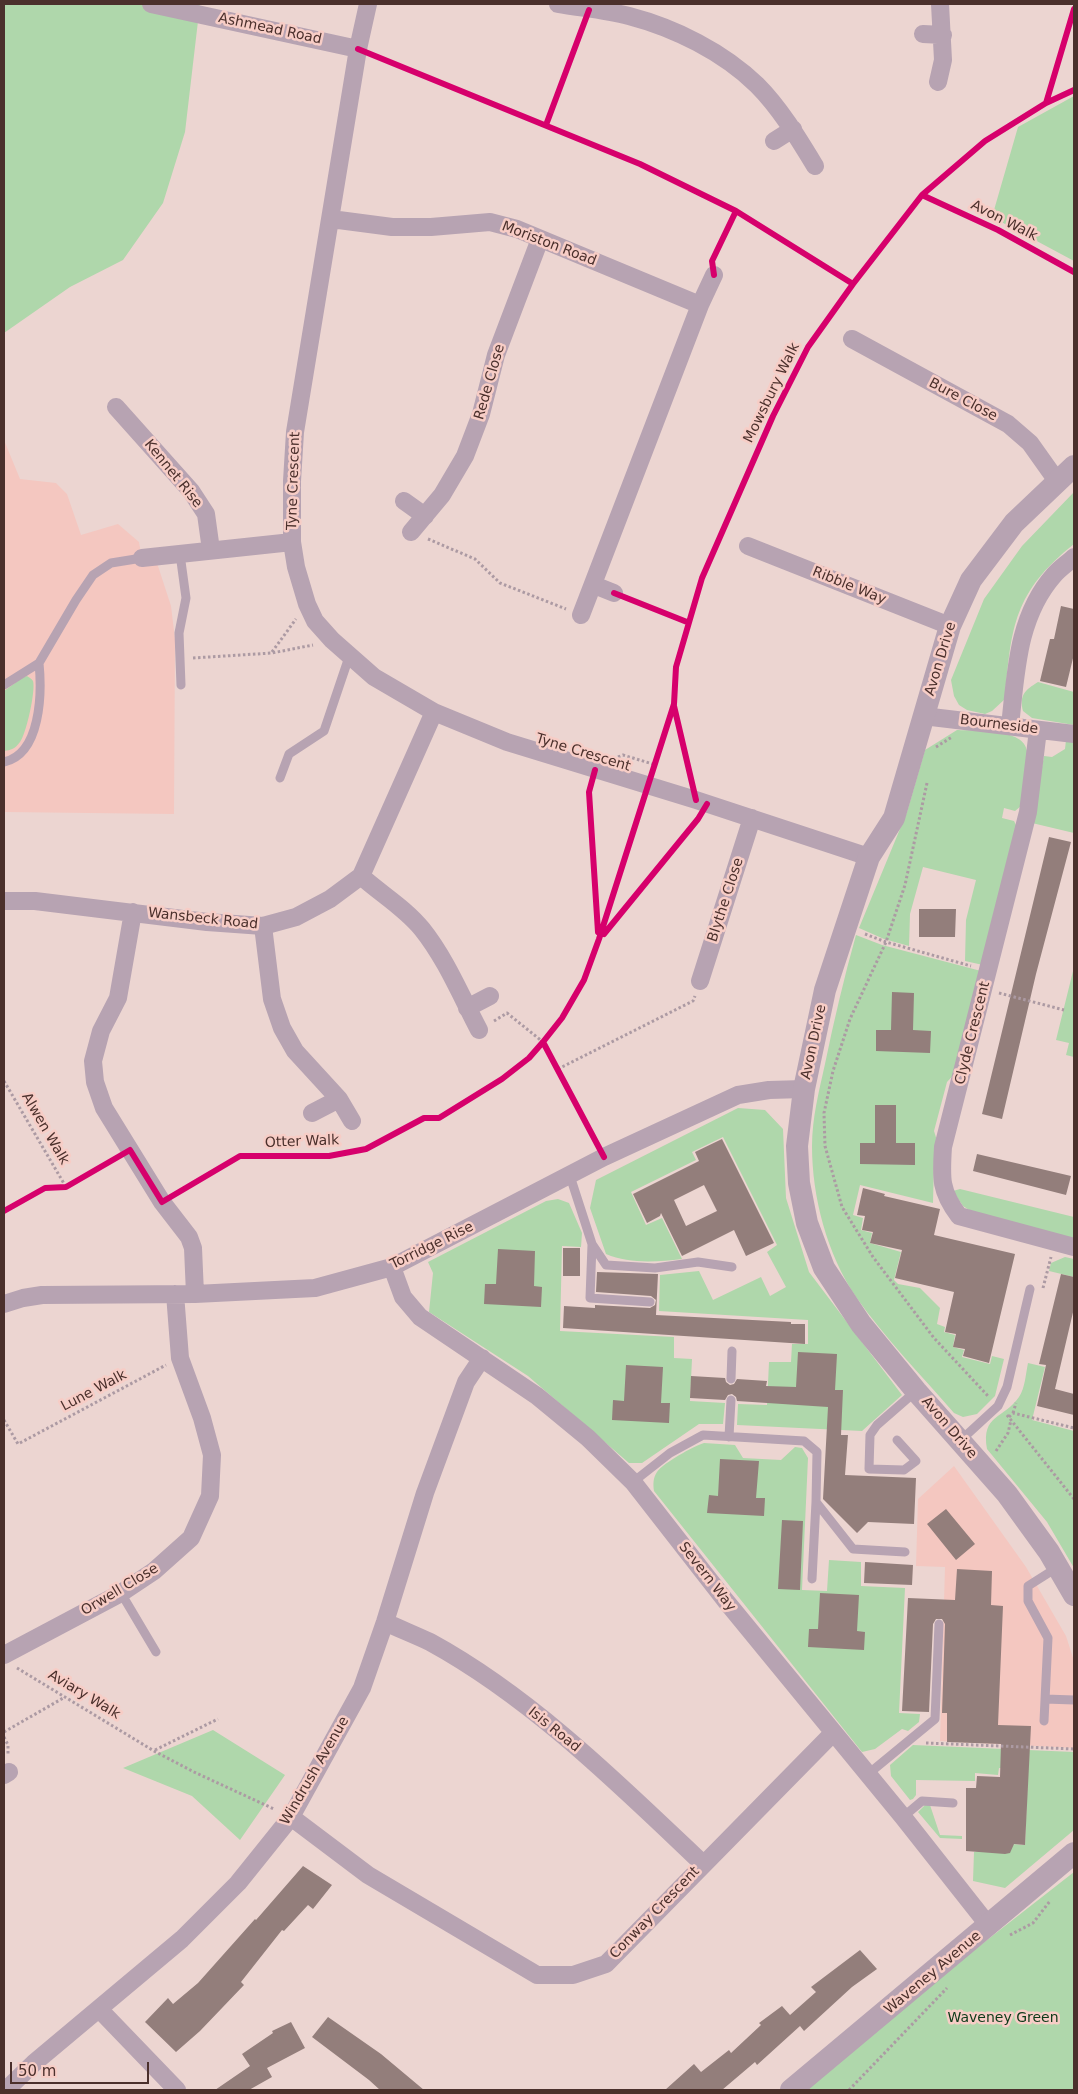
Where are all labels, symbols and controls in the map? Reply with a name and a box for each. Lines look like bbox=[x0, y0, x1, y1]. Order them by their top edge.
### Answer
street label: Ashmead Road bbox=[217, 10, 323, 48]
street label: Avon Walk bbox=[968, 197, 1040, 245]
street label: Moriston Road bbox=[499, 218, 599, 270]
street label: Mowsbury Walk bbox=[741, 340, 803, 446]
street label: Rede Close bbox=[471, 342, 509, 422]
street label: Bure Close bbox=[926, 375, 1000, 425]
street label: Tyne Crescent bbox=[284, 432, 304, 530]
street label: Kennet Rise bbox=[140, 436, 206, 512]
street label: Ribble Way bbox=[810, 564, 888, 608]
street label: Avon Drive bbox=[922, 620, 960, 698]
street label: Bourneside bbox=[959, 712, 1039, 738]
street label: Tyne Crescent bbox=[533, 731, 633, 775]
street label: Blythe Close bbox=[705, 856, 747, 944]
street label: Wansbeck Road bbox=[147, 905, 259, 933]
street label: Clyde Crescent bbox=[952, 980, 994, 1086]
street label: Avon Drive bbox=[798, 1003, 830, 1081]
street label: Alwen Walk bbox=[18, 1090, 72, 1168]
street label: Otter Walk bbox=[265, 1132, 339, 1152]
street label: Torridge Rise bbox=[388, 1219, 476, 1273]
street label: Lune Walk bbox=[58, 1367, 130, 1415]
street label: Avon Drive bbox=[918, 1394, 980, 1462]
street label: Severn Way bbox=[675, 1539, 739, 1615]
street label: Orwell Close bbox=[78, 1560, 162, 1620]
street label: Aviary Walk bbox=[45, 1667, 123, 1723]
street label: Isis Road bbox=[525, 1704, 583, 1756]
street label: Windrush Avenue bbox=[277, 1714, 353, 1828]
street label: Conway Crescent bbox=[607, 1863, 703, 1963]
street label: Waveney Avenue bbox=[881, 1928, 985, 2018]
park label: Waveney Green bbox=[947, 2010, 1059, 2026]
scale bar bbox=[12, 2052, 151, 2084]
text: 50 m bbox=[18, 2062, 56, 2080]

